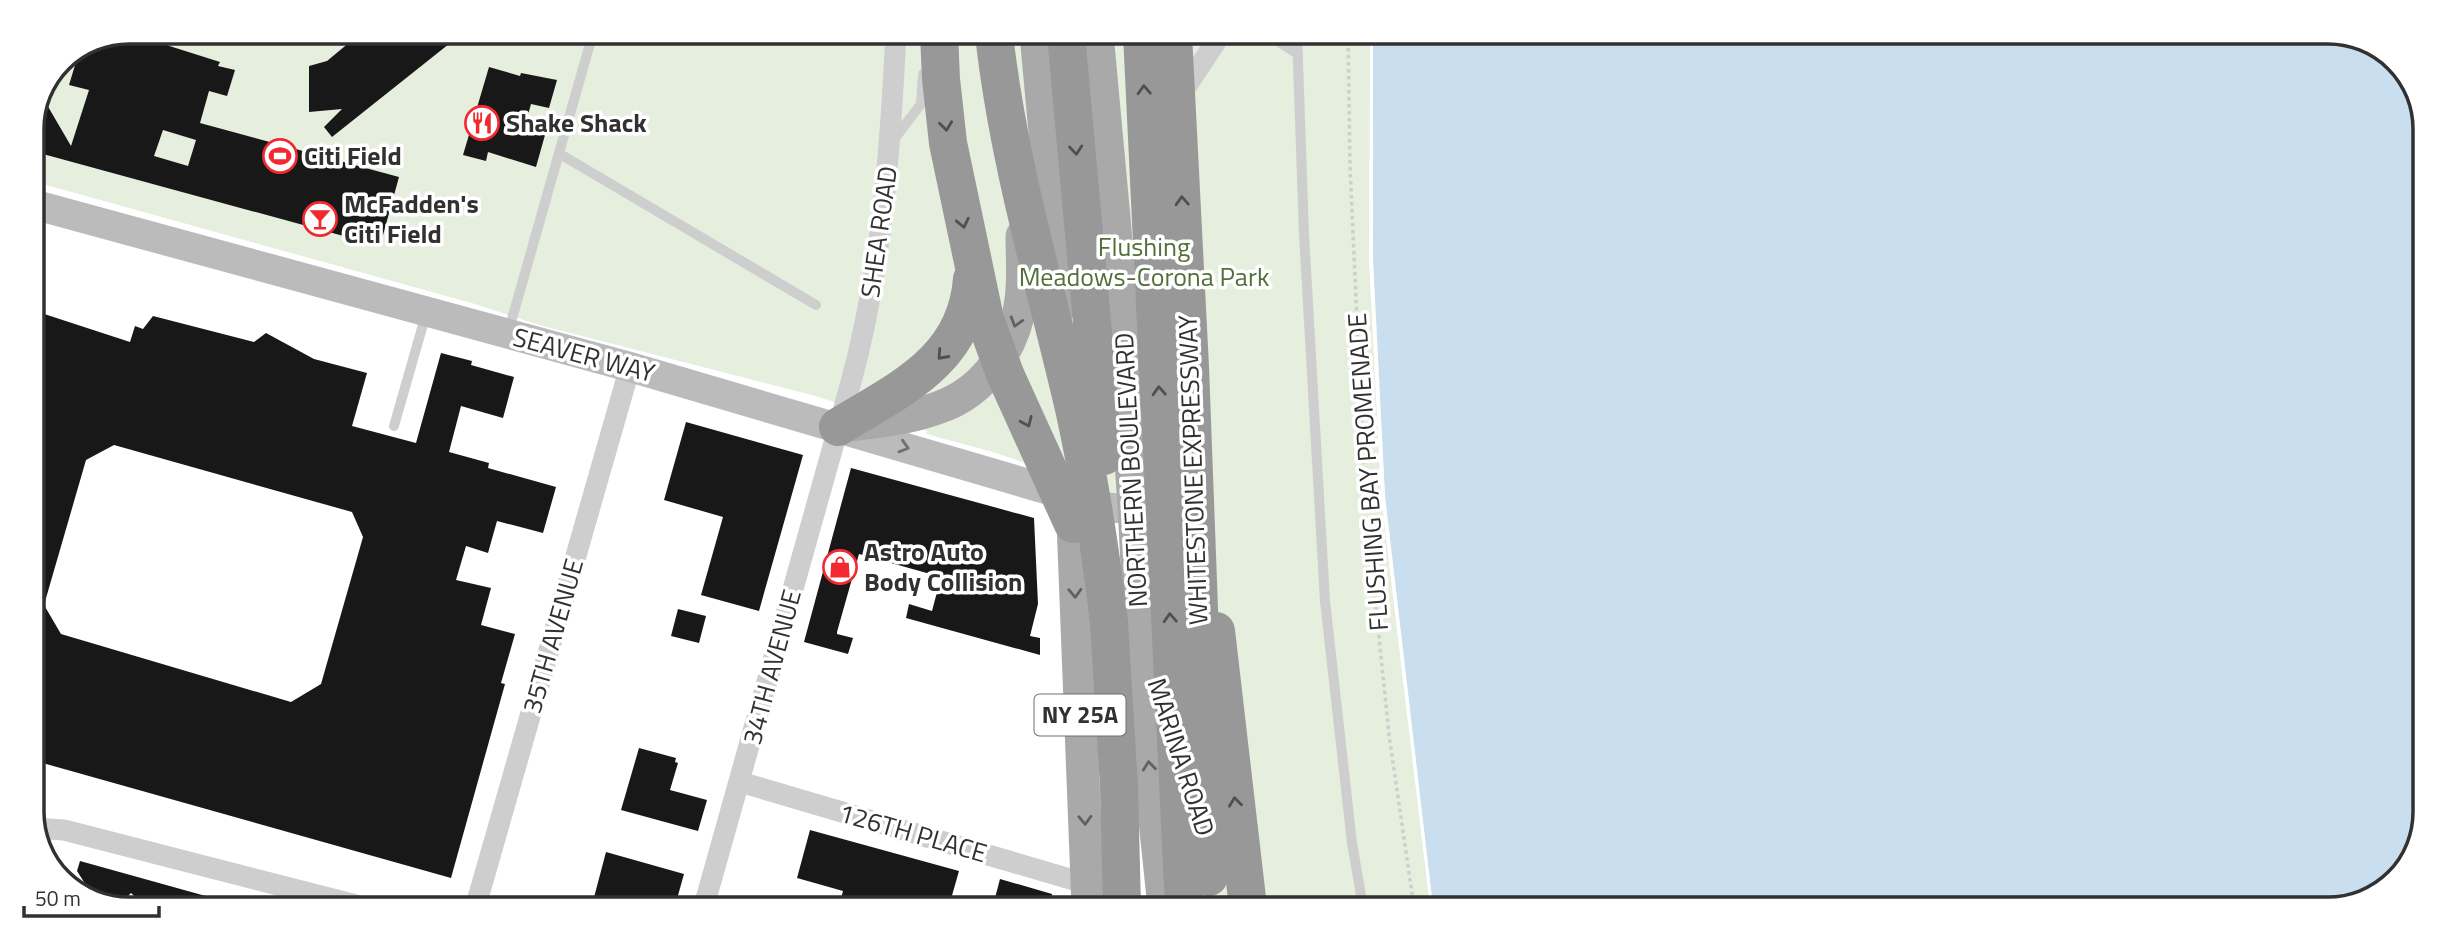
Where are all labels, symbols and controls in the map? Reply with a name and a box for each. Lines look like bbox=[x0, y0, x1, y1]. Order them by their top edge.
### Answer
one-way arrow bbox=[1137, 85, 1152, 96]
place label: Shake Shack bbox=[506, 103, 647, 142]
restaurant icon: Shake Shack bbox=[463, 104, 501, 142]
one-way arrow bbox=[939, 120, 954, 132]
place label: Citi Field bbox=[304, 136, 402, 175]
sports icon: Citi Field bbox=[261, 137, 299, 175]
one-way arrow bbox=[1069, 145, 1084, 156]
street label: SHEA ROAD bbox=[850, 164, 907, 300]
place label: McFadden's Citi Field bbox=[344, 184, 479, 253]
one-way arrow bbox=[1174, 195, 1189, 206]
bar icon: McFadden's Citi Field bbox=[301, 200, 339, 238]
one-way arrow bbox=[955, 217, 970, 229]
park label: Flushing Meadows-Corona Park bbox=[1019, 227, 1269, 296]
street label: FLUSHING BAY PROMENADE bbox=[1337, 312, 1398, 632]
street label: WHITESTONE EXPRESSWAY bbox=[1168, 314, 1217, 626]
one-way arrow bbox=[1010, 315, 1025, 327]
street label: SEAVER WAY bbox=[509, 317, 659, 392]
street label: NORTHERN BOULEVARD bbox=[1104, 332, 1157, 608]
one-way arrow bbox=[937, 346, 950, 359]
one-way arrow bbox=[1152, 385, 1167, 396]
one-way arrow bbox=[1019, 415, 1033, 427]
one-way arrow bbox=[897, 438, 909, 453]
place label: Astro Auto Body Collision bbox=[864, 532, 1022, 601]
shop icon: Astro Auto Body Collision bbox=[821, 548, 859, 586]
street label: 35TH AVENUE bbox=[512, 554, 593, 718]
street label: 34TH AVENUE bbox=[732, 585, 811, 749]
one-way arrow bbox=[1068, 587, 1083, 598]
one-way arrow bbox=[1163, 613, 1178, 624]
street label: MARINA ROAD bbox=[1138, 673, 1225, 841]
road number: NY 25A bbox=[1034, 694, 1126, 736]
one-way arrow bbox=[1142, 760, 1157, 771]
street label: 126TH PLACE bbox=[835, 793, 992, 872]
one-way arrow bbox=[1227, 797, 1242, 808]
one-way arrow bbox=[1077, 815, 1092, 826]
scale bar bbox=[24, 874, 159, 918]
text: 50 m bbox=[35, 882, 81, 914]

